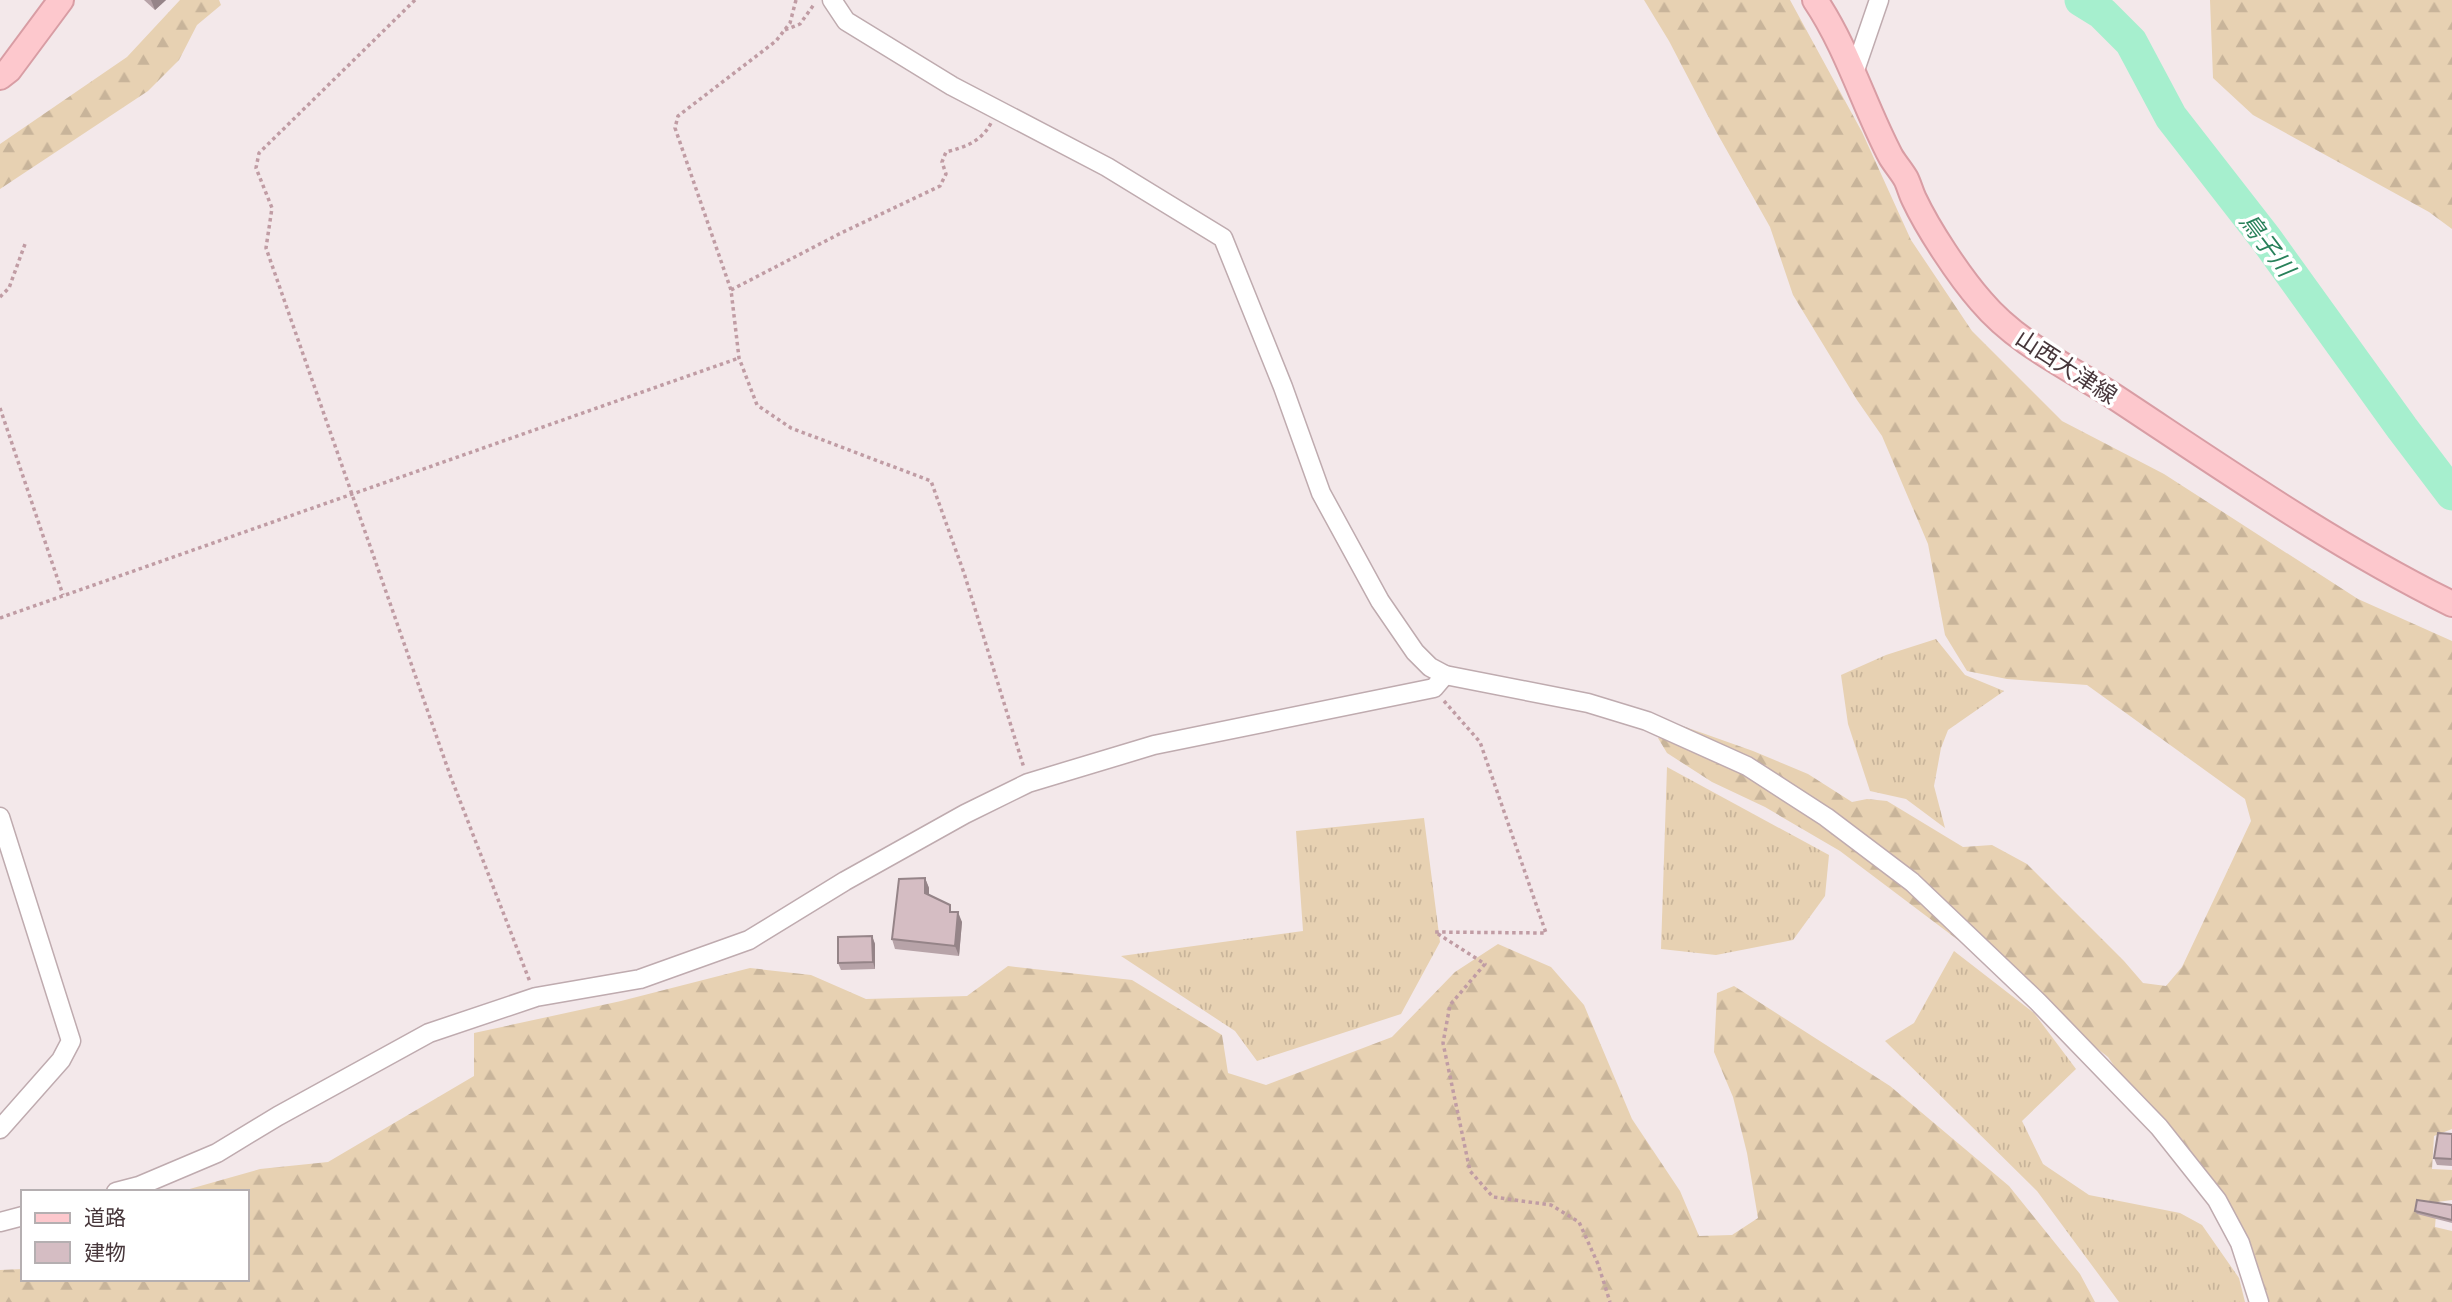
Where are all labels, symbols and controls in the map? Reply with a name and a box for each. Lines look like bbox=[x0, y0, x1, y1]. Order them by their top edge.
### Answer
water label: 鳥子川 bbox=[2233, 205, 2305, 285]
street label: 山西大津線 bbox=[2010, 321, 2124, 411]
legend bbox=[21, 1190, 248, 1281]
text: 道路 bbox=[84, 1203, 126, 1231]
text: 建物 bbox=[84, 1238, 126, 1266]

